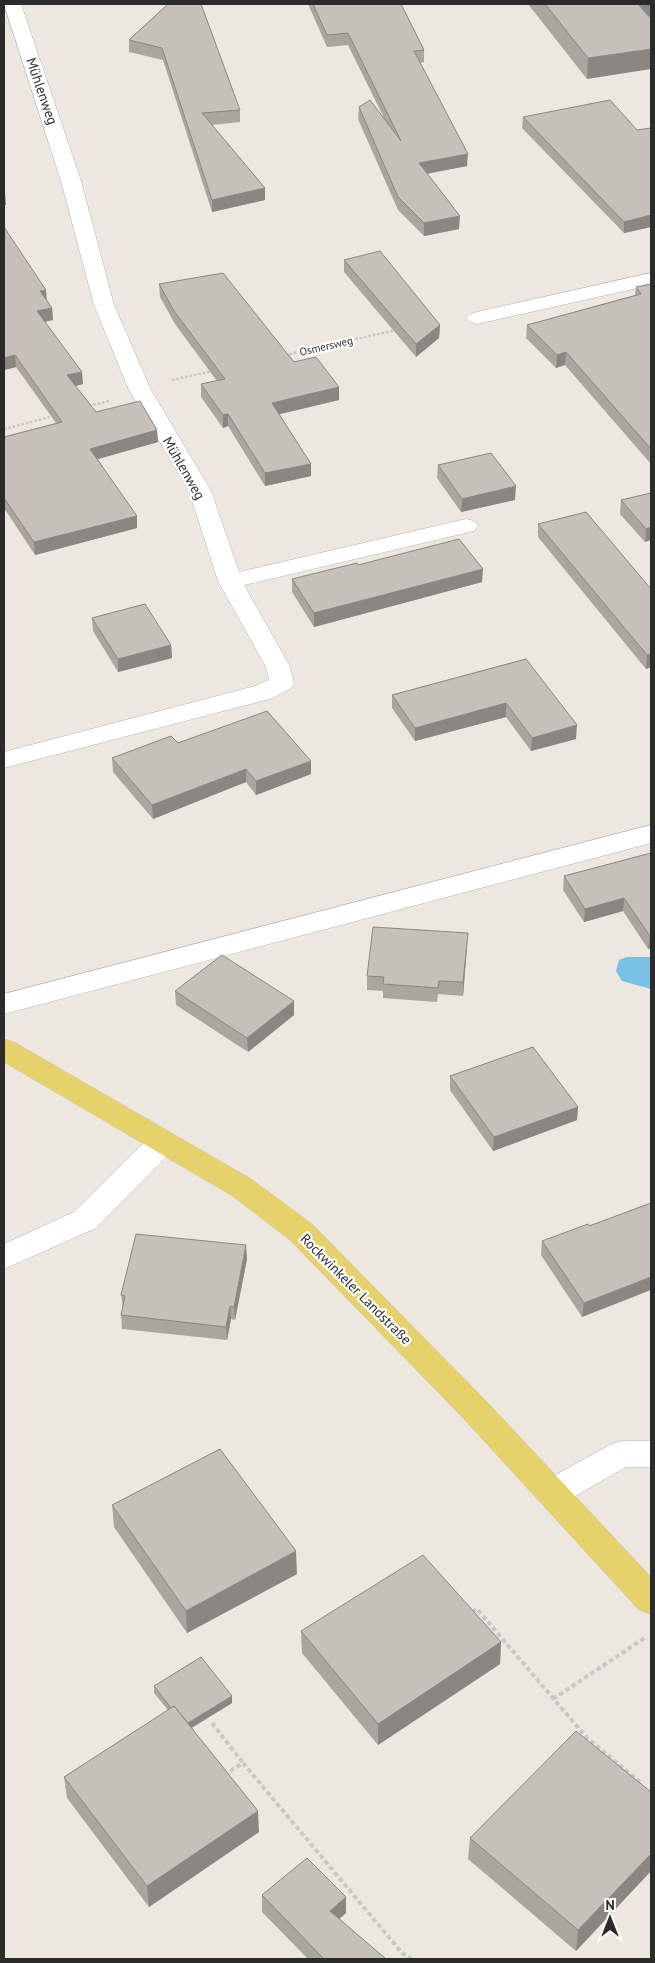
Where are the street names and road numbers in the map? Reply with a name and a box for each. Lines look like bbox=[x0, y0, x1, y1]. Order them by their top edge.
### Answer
street label: Mühlenweg bbox=[22, 55, 62, 127]
street label: Osmersweg bbox=[298, 333, 354, 359]
street label: Mühlenweg bbox=[159, 433, 209, 503]
street label: Rockwinkeler Landstraße bbox=[297, 1230, 415, 1348]

